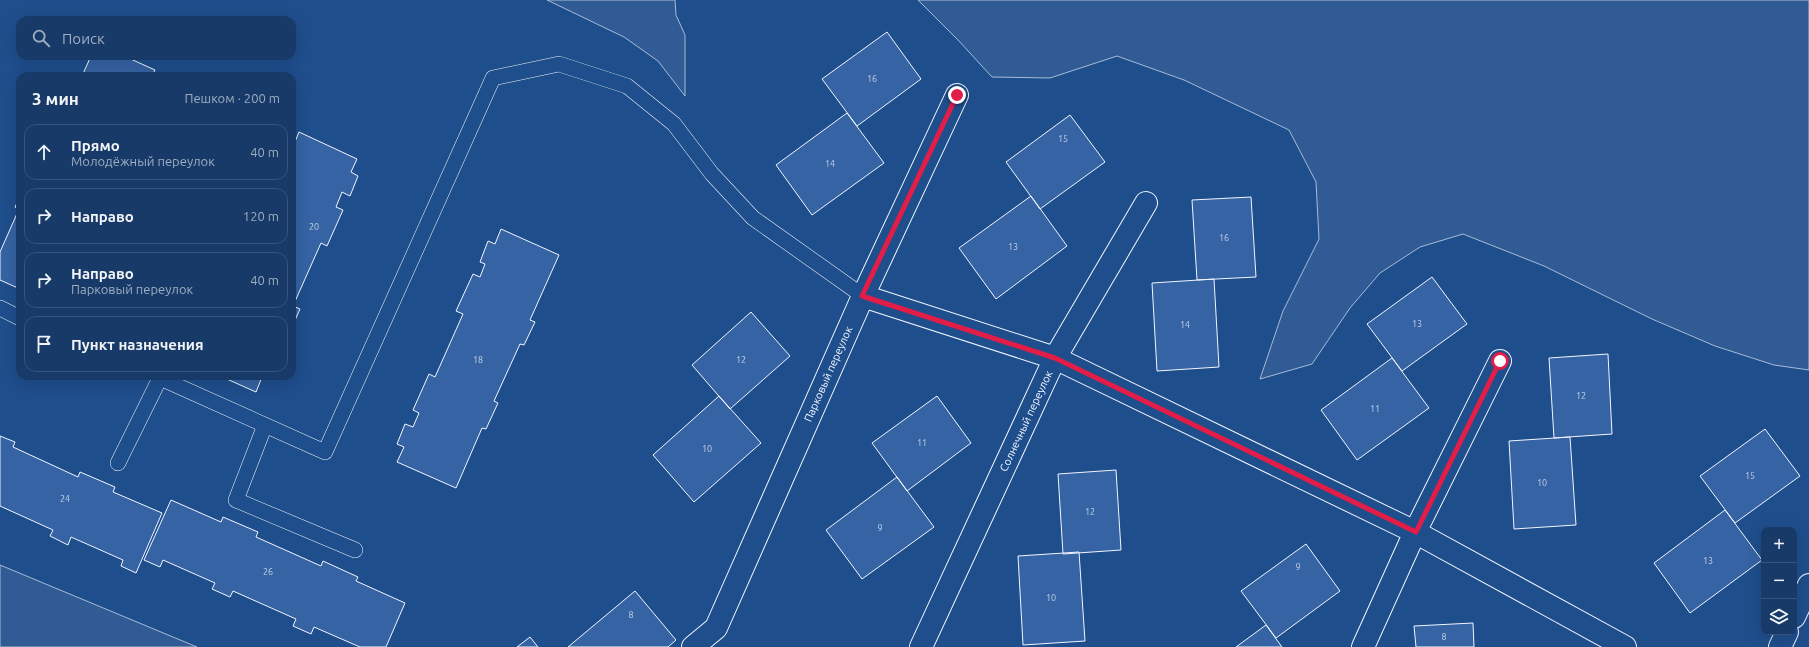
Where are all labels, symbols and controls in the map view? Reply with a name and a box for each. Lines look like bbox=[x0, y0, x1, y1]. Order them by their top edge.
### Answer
search box bbox=[16, 16, 296, 60]
icon: search bbox=[30, 27, 52, 49]
text: Поиск bbox=[62, 30, 105, 47]
house number: 16 bbox=[867, 74, 877, 84]
route end bbox=[948, 86, 966, 104]
text: 3 мин bbox=[32, 89, 79, 108]
text: Пешком · 200 m bbox=[184, 91, 280, 105]
house number: 15 bbox=[1058, 134, 1068, 144]
text: Прямо bbox=[71, 137, 120, 154]
icon: ahead bbox=[33, 141, 55, 163]
text: 40 m bbox=[250, 145, 279, 159]
text: Молодёжный переулок bbox=[71, 154, 215, 168]
house number: 14 bbox=[825, 159, 835, 169]
icon: right bbox=[33, 205, 55, 227]
text: Направо bbox=[71, 208, 134, 225]
text: 120 m bbox=[243, 209, 279, 223]
house number: 20 bbox=[309, 222, 319, 232]
house number: 16 bbox=[1219, 233, 1229, 243]
house number: 13 bbox=[1008, 242, 1018, 252]
text: Направо bbox=[71, 265, 134, 282]
icon: right bbox=[33, 269, 55, 291]
text: 40 m bbox=[250, 273, 279, 287]
text: Парковый переулок bbox=[71, 282, 193, 296]
house number: 13 bbox=[1412, 319, 1422, 329]
house number: 14 bbox=[1180, 320, 1190, 330]
street label: Парковый переулок bbox=[801, 324, 855, 424]
icon: arrive bbox=[33, 333, 55, 355]
text: Пункт назначения bbox=[71, 336, 204, 353]
route start bbox=[1491, 352, 1509, 370]
house number: 18 bbox=[473, 355, 483, 365]
house number: 12 bbox=[736, 355, 746, 365]
street label: Солнечный переулок bbox=[997, 368, 1055, 473]
house number: 12 bbox=[1576, 391, 1586, 401]
house number: 11 bbox=[1370, 404, 1380, 414]
house number: 11 bbox=[917, 438, 927, 448]
house number: 10 bbox=[702, 444, 712, 454]
house number: 15 bbox=[1745, 471, 1755, 481]
house number: 10 bbox=[1537, 478, 1547, 488]
house number: 24 bbox=[60, 494, 70, 504]
house number: 12 bbox=[1085, 507, 1095, 517]
house number: 9 bbox=[877, 523, 883, 533]
map controls bbox=[1761, 527, 1797, 635]
button: + bbox=[1761, 527, 1797, 563]
house number: 13 bbox=[1703, 556, 1713, 566]
house number: 9 bbox=[1295, 562, 1301, 572]
button: − bbox=[1761, 563, 1797, 599]
house number: 26 bbox=[263, 567, 273, 577]
house number: 10 bbox=[1046, 593, 1056, 603]
button: layers bbox=[1761, 599, 1797, 635]
house number: 8 bbox=[628, 610, 634, 620]
house number: 8 bbox=[1441, 632, 1447, 642]

